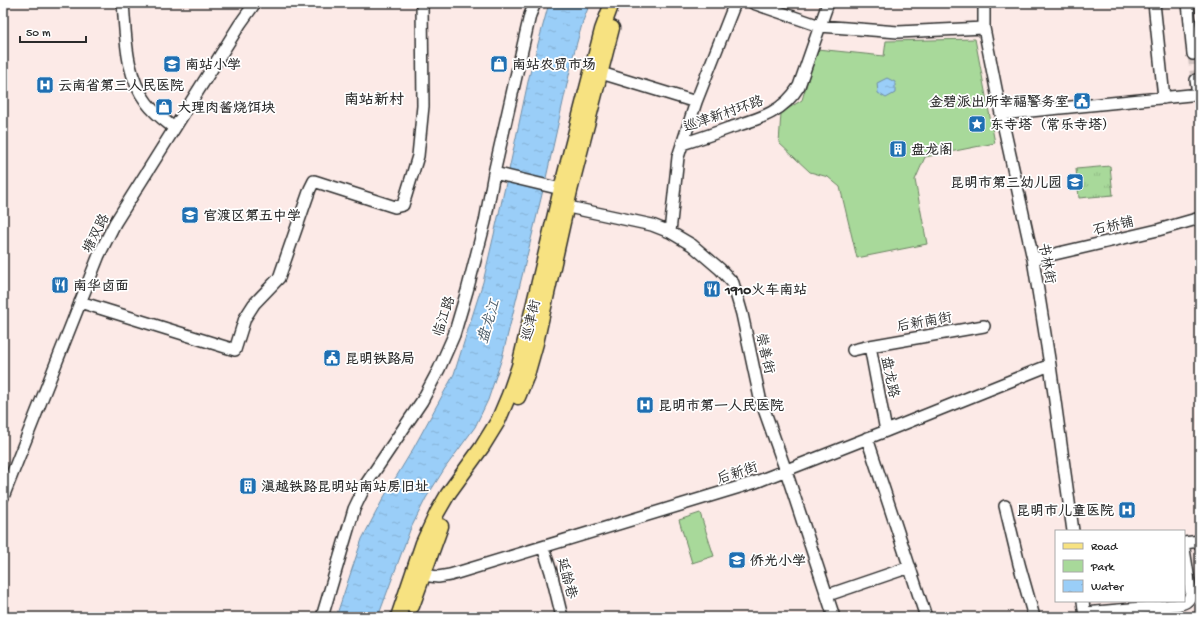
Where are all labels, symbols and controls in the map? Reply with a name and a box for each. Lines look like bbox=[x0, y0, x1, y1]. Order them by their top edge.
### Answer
scale bar bbox=[20, 18, 86, 44]
text: 50 m bbox=[26, 27, 51, 41]
school or university icon: 南站小学 bbox=[162, 54, 182, 74]
shop icon: 南站农贸市场 bbox=[489, 54, 509, 74]
place label: 南站农贸市场 bbox=[512, 57, 596, 75]
place label: 南站小学 bbox=[185, 58, 241, 75]
hospital icon: 云南省第三人民医院 bbox=[35, 75, 55, 95]
place label: 云南省第三人民医院 bbox=[58, 78, 184, 96]
district label: 南站新村 bbox=[344, 91, 404, 110]
public building icon: 金碧派出所幸福警务室 bbox=[1072, 91, 1092, 111]
street label: 巡津新村环路 bbox=[681, 93, 766, 137]
place label: 金碧派出所幸福警务室 bbox=[929, 94, 1069, 112]
shop icon: 大理肉酱烧饵块 bbox=[154, 97, 174, 117]
place label: 大理肉酱烧饵块 bbox=[177, 101, 275, 118]
place icon: 东寺塔（常乐寺塔） bbox=[967, 114, 987, 134]
place label: 东寺塔（常乐寺塔） bbox=[990, 117, 1116, 135]
building icon: 盘龙阁 bbox=[888, 139, 908, 159]
place label: 盘龙阁 bbox=[911, 142, 953, 160]
school or university icon: 昆明市第三幼儿园 bbox=[1065, 172, 1085, 192]
place label: 昆明市第三幼儿园 bbox=[950, 175, 1062, 193]
school or university icon: 官渡区第五中学 bbox=[180, 205, 200, 225]
place label: 官渡区第五中学 bbox=[203, 209, 301, 226]
street label: 塘双路 bbox=[79, 211, 114, 257]
street label: 石桥铺 bbox=[1091, 213, 1136, 240]
street label: 书林街 bbox=[1034, 241, 1059, 286]
restaurant icon: 南华卤面 bbox=[50, 275, 70, 295]
place label: 南华卤面 bbox=[73, 279, 129, 296]
restaurant icon: 1910火车南站 bbox=[702, 279, 722, 299]
place label: 1910火车南站 bbox=[724, 283, 807, 300]
street label: 临江路 bbox=[430, 294, 460, 339]
water label: 盘龙江 bbox=[474, 296, 505, 346]
street label: 巡津街 bbox=[518, 298, 545, 343]
street label: 后新南街 bbox=[895, 309, 953, 337]
street label: 崇善街 bbox=[751, 331, 778, 376]
public building icon: 昆明铁路局 bbox=[322, 348, 342, 368]
place label: 昆明铁路局 bbox=[345, 351, 415, 369]
street label: 盘龙路 bbox=[876, 355, 902, 400]
hospital icon: 昆明市第一人民医院 bbox=[635, 395, 655, 415]
place label: 昆明市第一人民医院 bbox=[658, 398, 784, 416]
street label: 后新街 bbox=[715, 459, 760, 489]
building icon: 滇越铁路昆明站南站房旧址 bbox=[238, 476, 258, 496]
place label: 滇越铁路昆明站南站房旧址 bbox=[261, 479, 429, 497]
hospital icon: 昆明市儿童医院 bbox=[1117, 500, 1137, 520]
place label: 昆明市儿童医院 bbox=[1016, 503, 1114, 521]
legend bbox=[1055, 530, 1185, 602]
text: Road bbox=[1091, 541, 1118, 555]
school or university icon: 侨光小学 bbox=[727, 550, 747, 570]
place label: 侨光小学 bbox=[750, 554, 806, 571]
street label: 延龄巷 bbox=[552, 556, 580, 602]
text: Park bbox=[1090, 561, 1116, 575]
text: Water bbox=[1091, 581, 1125, 595]

